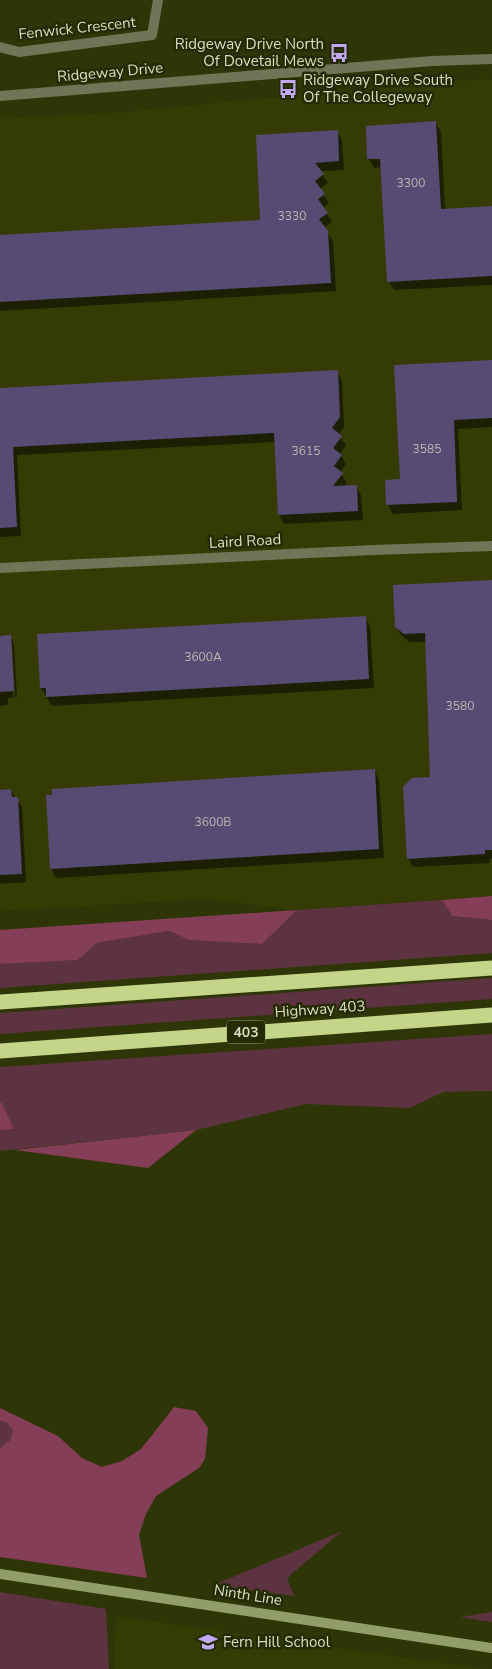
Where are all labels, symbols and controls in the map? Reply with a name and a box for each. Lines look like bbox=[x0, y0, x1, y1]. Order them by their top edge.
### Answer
street label: Fenwick Crescent bbox=[17, 12, 137, 44]
place label: Ridgeway Drive North Of Dovetail Mews bbox=[175, 34, 324, 71]
bus stop icon: Ridgeway Drive North Of Dovetail Mews bbox=[328, 42, 350, 64]
street label: Ridgeway Drive bbox=[56, 57, 164, 87]
place label: Ridgeway Drive South Of The Collegeway bbox=[303, 70, 453, 107]
bus stop icon: Ridgeway Drive South Of The Collegeway bbox=[277, 78, 299, 100]
house number: 3300 bbox=[397, 175, 425, 191]
house number: 3330 bbox=[278, 208, 306, 224]
house number: 3585 bbox=[413, 441, 441, 457]
house number: 3615 bbox=[292, 443, 320, 459]
street label: Laird Road bbox=[208, 529, 282, 553]
house number: 3600A bbox=[184, 649, 222, 665]
house number: 3580 bbox=[446, 698, 474, 714]
house number: 3600B bbox=[195, 814, 231, 830]
street label: Highway 403 bbox=[274, 996, 366, 1022]
road number: 403 bbox=[227, 1020, 265, 1044]
street label: Ninth Line bbox=[212, 1580, 284, 1610]
school or university icon: Fern Hill School bbox=[197, 1631, 219, 1653]
place label: Fern Hill School bbox=[223, 1632, 331, 1652]

